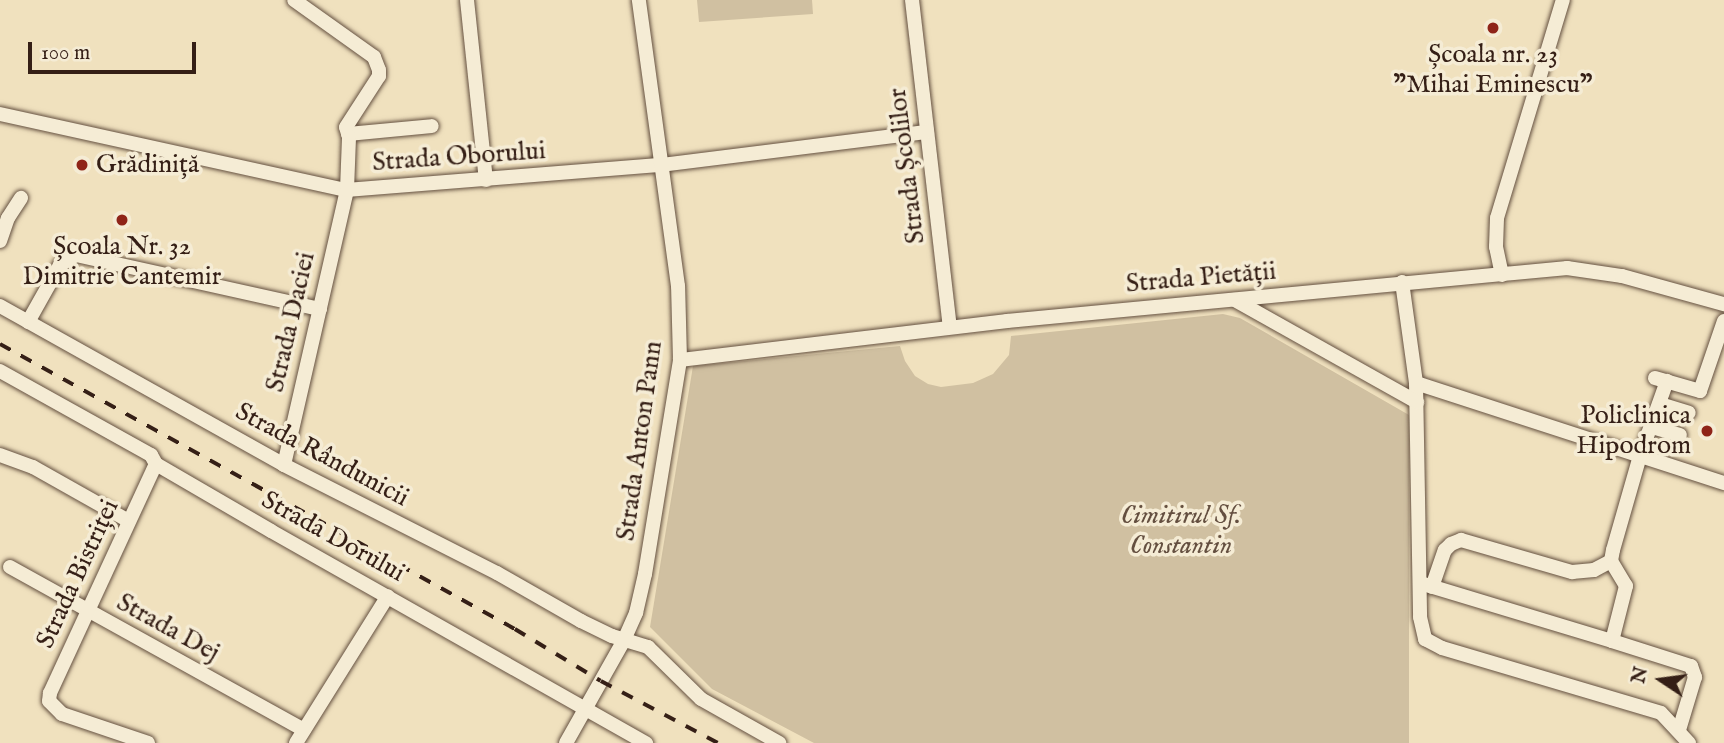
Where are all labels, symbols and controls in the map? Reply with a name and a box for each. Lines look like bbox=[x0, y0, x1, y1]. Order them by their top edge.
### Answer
marker: Școala nr. 23 ”Mihai Eminescu” bbox=[1485, 20, 1501, 36]
scale bar bbox=[32, 28, 200, 72]
place label: Școala nr. 23 ”Mihai Eminescu” bbox=[1393, 39, 1593, 100]
text: 100 m bbox=[41, 40, 90, 67]
street label: Strada Școlilor bbox=[882, 86, 932, 246]
street label: Strada Oborului bbox=[371, 135, 547, 179]
place label: Grădiniță bbox=[96, 149, 199, 181]
marker: Grădiniță bbox=[74, 157, 90, 173]
marker: Școala Nr. 32 Dimitrie Cantemir bbox=[114, 212, 130, 228]
place label: Școala Nr. 32 Dimitrie Cantemir bbox=[23, 231, 221, 292]
street label: Strada Daciei bbox=[260, 249, 322, 395]
street label: Strada Pietății bbox=[1125, 256, 1277, 300]
street label: Strada Anton Pann bbox=[611, 339, 669, 543]
street label: Strada Rândunicii bbox=[230, 396, 414, 514]
place label: Policlinica Hipodrom bbox=[1576, 400, 1691, 462]
marker: Policlinica Hipodrom bbox=[1697, 421, 1717, 441]
street label: Strada Dorului bbox=[256, 485, 410, 589]
street label: Strada Bistriței bbox=[30, 495, 126, 653]
park label: Cimitirul Sf. Constantin bbox=[1121, 500, 1241, 562]
street label: Strada Dej bbox=[111, 587, 225, 669]
north arrow bbox=[1626, 645, 1696, 715]
text: N bbox=[1627, 665, 1654, 686]

